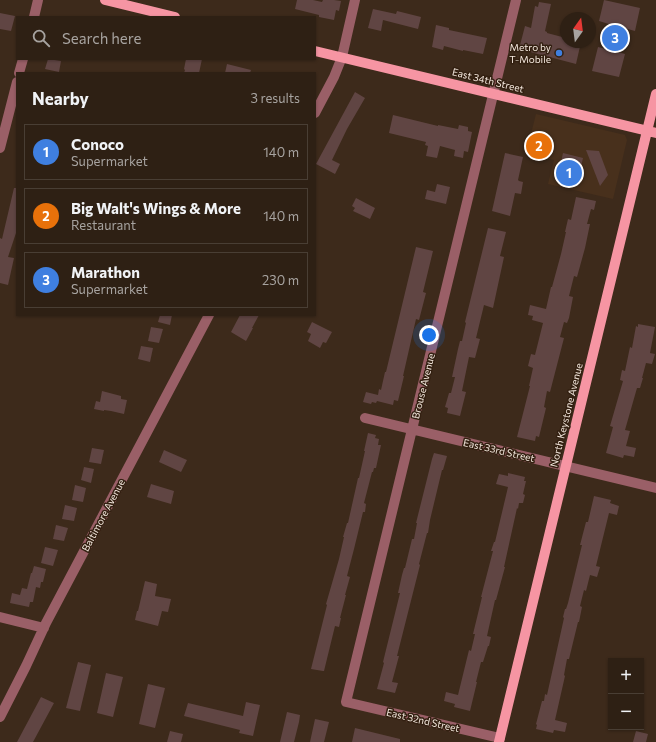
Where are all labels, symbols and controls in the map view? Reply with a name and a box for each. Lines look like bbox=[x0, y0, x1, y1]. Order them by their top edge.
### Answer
north arrow bbox=[560, 12, 596, 48]
search box bbox=[16, 16, 316, 60]
pin: 3 bbox=[602, 23, 628, 53]
icon: search bbox=[30, 27, 52, 49]
text: Search here bbox=[62, 29, 141, 47]
place label: Metro by T-Mobile bbox=[509, 41, 551, 65]
marker: Metro by T-Mobile bbox=[554, 48, 564, 58]
street label: East 34th Street bbox=[451, 65, 525, 95]
text: Nearby bbox=[32, 88, 89, 109]
text: 3 results bbox=[251, 90, 300, 106]
pin: 2 bbox=[526, 131, 552, 161]
text: Conoco bbox=[71, 135, 124, 153]
text: 1 bbox=[43, 144, 49, 160]
text: 140 m bbox=[263, 144, 299, 160]
text: Supermarket bbox=[71, 153, 148, 169]
pin: 1 bbox=[556, 158, 582, 188]
text: Big Walt's Wings & More bbox=[71, 199, 241, 217]
text: 2 bbox=[42, 208, 50, 224]
text: 140 m bbox=[263, 208, 299, 224]
text: Restaurant bbox=[71, 217, 136, 233]
text: Marathon bbox=[71, 263, 140, 281]
text: 3 bbox=[42, 272, 50, 288]
text: 230 m bbox=[262, 272, 299, 288]
text: Supermarket bbox=[71, 281, 148, 297]
your location bbox=[419, 325, 439, 345]
street label: Brouse Avenue bbox=[409, 352, 437, 420]
street label: North Keystone Avenue bbox=[547, 362, 585, 468]
street label: East 33rd Street bbox=[462, 436, 536, 464]
street label: Baltimore Avenue bbox=[79, 477, 127, 553]
map controls bbox=[608, 658, 644, 730]
button: + bbox=[608, 658, 644, 694]
button: − bbox=[608, 694, 644, 730]
street label: East 32nd Street bbox=[385, 706, 461, 734]

